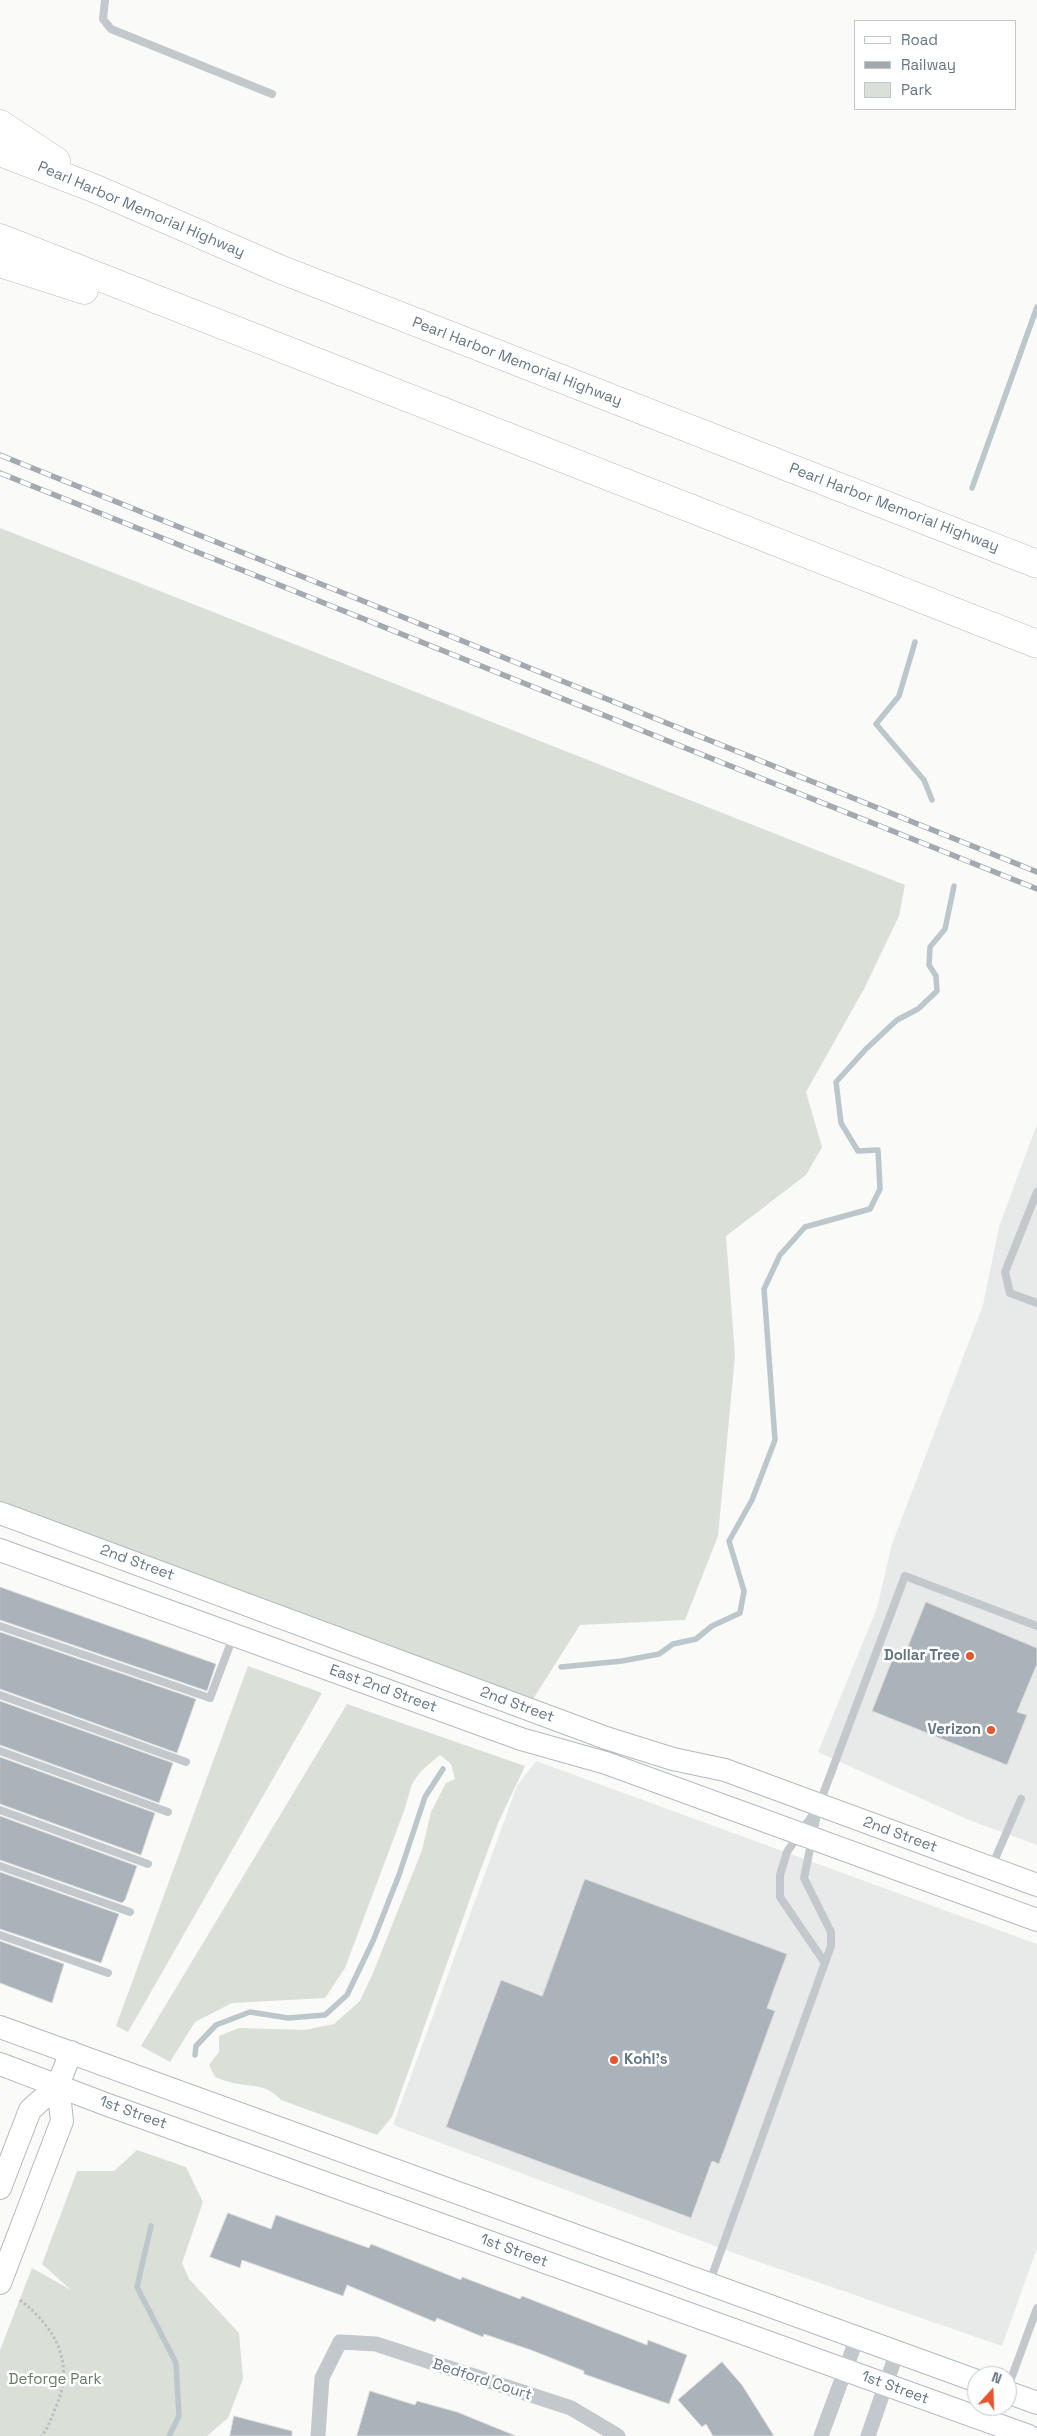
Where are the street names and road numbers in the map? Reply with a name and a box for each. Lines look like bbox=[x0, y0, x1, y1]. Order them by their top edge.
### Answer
street label: Pearl Harbor Memorial Highway bbox=[35, 158, 247, 262]
street label: Pearl Harbor Memorial Highway bbox=[410, 314, 624, 410]
street label: Pearl Harbor Memorial Highway bbox=[787, 460, 1001, 556]
street label: 2nd Street bbox=[97, 1541, 177, 1585]
street label: East 2nd Street bbox=[327, 1661, 439, 1717]
street label: 2nd Street bbox=[477, 1683, 557, 1727]
street label: 2nd Street bbox=[860, 1813, 940, 1857]
street label: 1st Street bbox=[97, 2092, 169, 2134]
street label: 1st Street bbox=[478, 2230, 550, 2272]
street label: Bedford Court bbox=[430, 2355, 534, 2405]
street label: 1st Street bbox=[859, 2367, 931, 2409]

